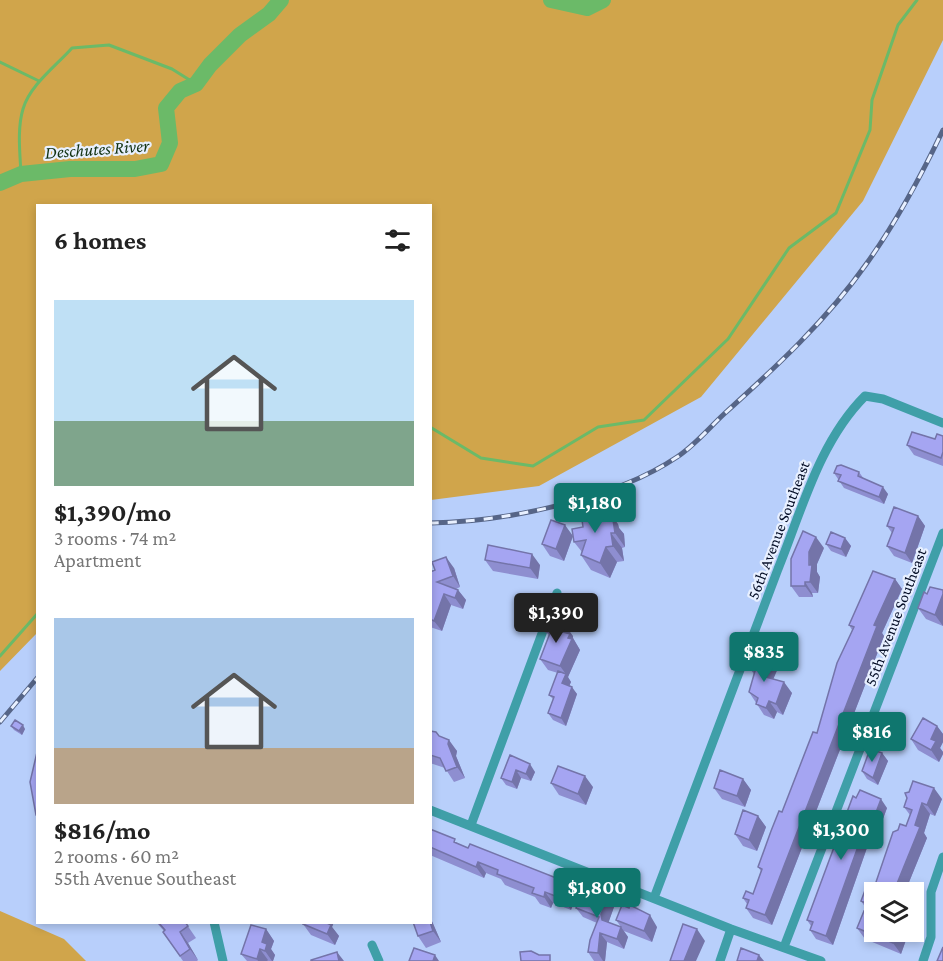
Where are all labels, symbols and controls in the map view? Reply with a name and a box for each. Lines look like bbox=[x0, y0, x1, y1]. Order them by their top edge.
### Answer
water label: Deschutes River bbox=[44, 135, 151, 163]
icon: filters bbox=[381, 224, 414, 257]
text: 6 homes bbox=[54, 226, 146, 255]
icon: home bbox=[180, 339, 288, 447]
street label: 56th Avenue Southeast bbox=[744, 458, 813, 602]
pin: $1,180 bbox=[546, 483, 644, 534]
text: $1,180 bbox=[568, 491, 622, 513]
text: $1,390/mo bbox=[54, 498, 171, 527]
text: 3 rooms · 74 m² bbox=[54, 527, 176, 549]
street label: 55th Avenue Southeast bbox=[861, 545, 930, 688]
text: Apartment bbox=[54, 549, 141, 571]
pin: $1,390 bbox=[507, 593, 605, 644]
text: $1,390 bbox=[528, 601, 584, 623]
pin: $835 bbox=[728, 632, 800, 683]
text: $835 bbox=[743, 640, 785, 662]
icon: home bbox=[180, 657, 288, 765]
pin: $816 bbox=[836, 712, 908, 763]
text: $816 bbox=[852, 720, 892, 742]
pin: $1,300 bbox=[792, 810, 890, 861]
text: $816/mo bbox=[54, 816, 151, 845]
text: $1,300 bbox=[812, 818, 870, 840]
text: 2 rooms · 60 m² bbox=[54, 845, 179, 867]
text: 55th Avenue Southeast bbox=[54, 867, 236, 889]
pin: $1,800 bbox=[548, 868, 646, 919]
text: $1,800 bbox=[568, 876, 626, 898]
map controls bbox=[864, 882, 924, 942]
button: layers bbox=[864, 882, 924, 942]

